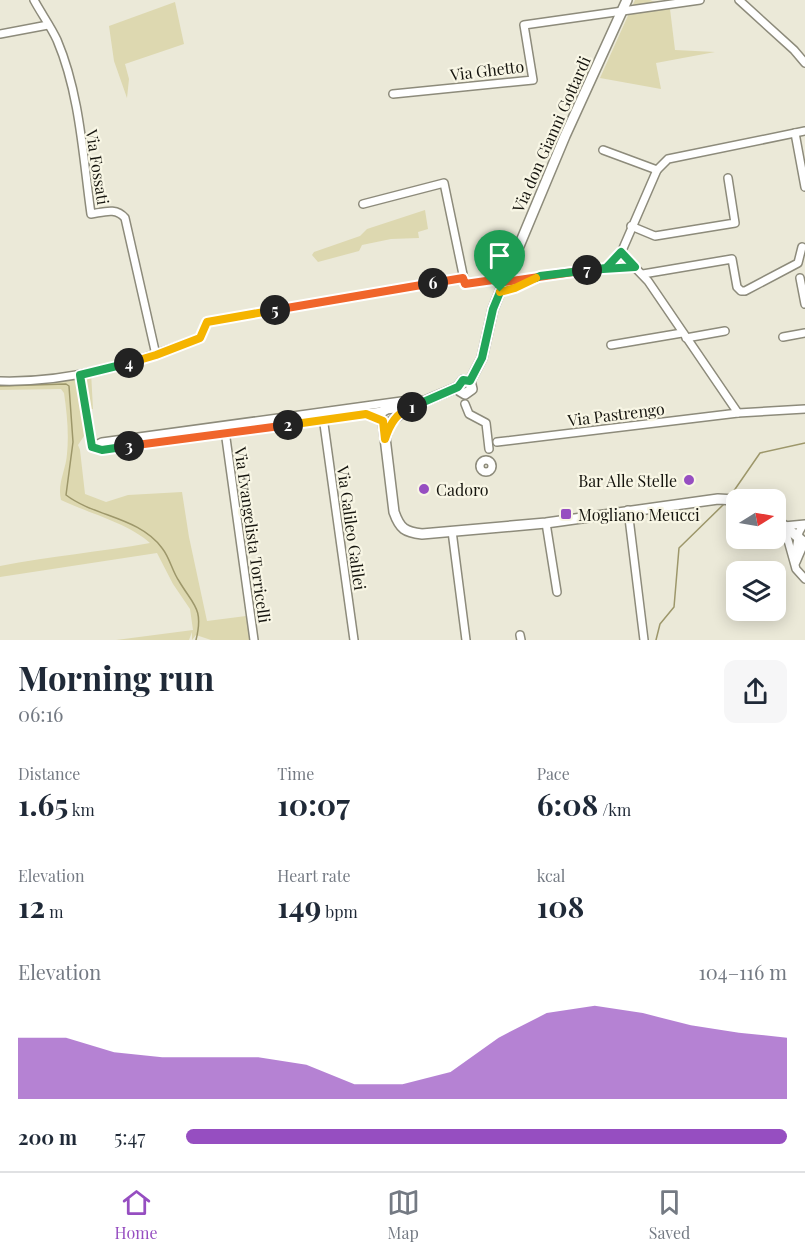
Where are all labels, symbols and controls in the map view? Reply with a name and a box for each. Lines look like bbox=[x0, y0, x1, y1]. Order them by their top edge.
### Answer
street label: Via don Gianni Gottardi bbox=[507, 52, 595, 216]
street label: Via Ghetto bbox=[448, 55, 525, 85]
street label: Via Fossati bbox=[82, 127, 114, 207]
pin bbox=[474, 230, 525, 292]
icon: arrive bbox=[483, 239, 516, 272]
pin: 7 bbox=[572, 255, 602, 285]
text: 7 bbox=[583, 259, 591, 280]
pin: 6 bbox=[418, 268, 448, 298]
text: 6 bbox=[429, 272, 437, 293]
pin: 5 bbox=[260, 295, 290, 325]
text: 5 bbox=[271, 299, 279, 320]
pin: 4 bbox=[114, 348, 144, 378]
text: 4 bbox=[125, 352, 133, 373]
pin: 1 bbox=[397, 392, 427, 422]
text: 1 bbox=[409, 396, 415, 417]
street label: Via Pastrengo bbox=[565, 398, 666, 430]
pin: 2 bbox=[273, 410, 303, 440]
text: 2 bbox=[284, 414, 292, 435]
pin: 3 bbox=[114, 431, 144, 461]
text: 3 bbox=[125, 435, 133, 456]
street label: Via Evangelista Torricelli bbox=[230, 445, 276, 625]
street label: Via Galileo Galilei bbox=[333, 463, 371, 592]
place label: Bar Alle Stelle bbox=[578, 470, 677, 491]
marker: Bar Alle Stelle bbox=[682, 473, 696, 487]
place label: Cadoro bbox=[436, 479, 489, 500]
marker: Cadoro bbox=[417, 482, 431, 496]
north arrow bbox=[726, 489, 786, 549]
map controls bbox=[726, 489, 786, 621]
place label: Mogliano Meucci bbox=[578, 504, 700, 525]
marker: Mogliano Meucci bbox=[559, 507, 573, 521]
button: layers bbox=[726, 561, 786, 621]
text: Morning run bbox=[18, 655, 214, 699]
button: share bbox=[724, 660, 787, 723]
text: 06:16 bbox=[18, 700, 63, 727]
text: Distance bbox=[18, 763, 80, 784]
text: Time bbox=[277, 763, 314, 784]
text: Pace bbox=[537, 763, 570, 784]
text: 1.65 bbox=[18, 784, 68, 824]
text: 10:07 bbox=[277, 784, 350, 824]
text: 6:08 bbox=[537, 784, 598, 824]
text: km bbox=[68, 799, 95, 820]
text: /km bbox=[598, 799, 631, 820]
text: Elevation bbox=[18, 865, 85, 886]
text: Heart rate bbox=[277, 865, 351, 886]
text: kcal bbox=[537, 865, 565, 886]
text: 12 bbox=[18, 886, 45, 926]
text: 149 bbox=[277, 886, 321, 926]
text: 108 bbox=[537, 886, 584, 926]
text: m bbox=[45, 901, 63, 922]
text: bpm bbox=[321, 901, 358, 922]
text: Elevation bbox=[18, 958, 101, 985]
text: 104–116 m bbox=[698, 958, 787, 985]
text: 200 m bbox=[18, 1123, 77, 1150]
text: 5:47 bbox=[114, 1123, 145, 1150]
tab: Home bbox=[115, 1186, 157, 1243]
tab: Map bbox=[387, 1186, 420, 1243]
tab: Saved bbox=[649, 1186, 690, 1243]

